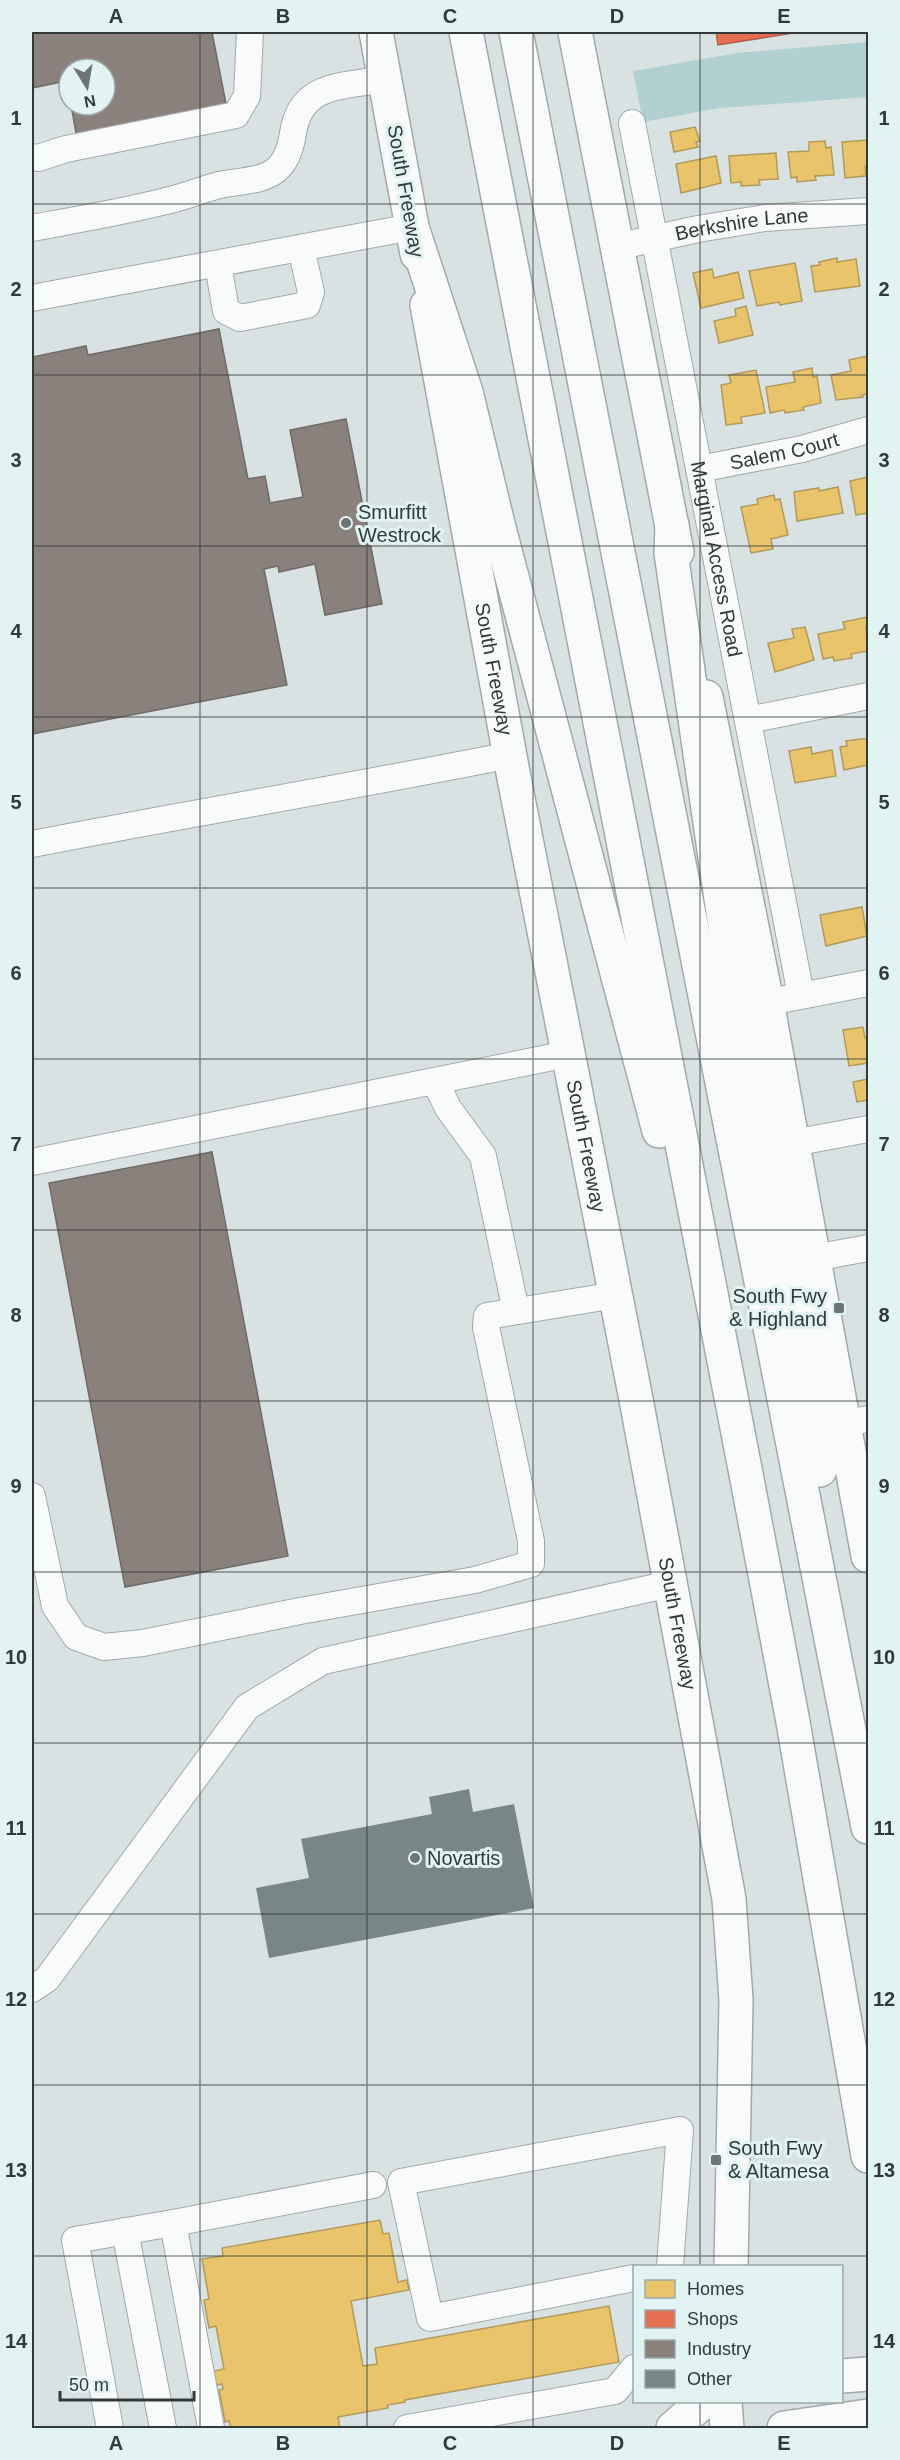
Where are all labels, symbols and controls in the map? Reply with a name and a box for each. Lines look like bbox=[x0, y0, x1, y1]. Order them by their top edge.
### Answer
text: A bbox=[109, 5, 123, 27]
text: B bbox=[276, 5, 290, 27]
text: C bbox=[443, 5, 457, 27]
text: D bbox=[610, 5, 624, 27]
text: E bbox=[777, 5, 791, 27]
north arrow bbox=[57, 57, 117, 117]
text: N bbox=[82, 92, 97, 111]
text: 1 bbox=[10, 107, 22, 129]
text: 1 bbox=[878, 107, 890, 129]
street label: South Freeway bbox=[383, 123, 429, 259]
street label: Berkshire Lane bbox=[673, 204, 809, 245]
text: 2 bbox=[10, 278, 22, 300]
text: 2 bbox=[878, 278, 890, 300]
street label: Salem Court bbox=[728, 428, 842, 474]
text: 3 bbox=[10, 449, 22, 471]
text: 3 bbox=[878, 449, 890, 471]
street label: Marginal Access Road bbox=[687, 459, 746, 659]
place label: Smurfitt Westrock bbox=[358, 501, 442, 546]
marker: Smurfitt Westrock bbox=[339, 516, 353, 530]
street label: South Freeway bbox=[471, 601, 517, 737]
text: 4 bbox=[10, 620, 22, 642]
text: 4 bbox=[878, 620, 890, 642]
text: 5 bbox=[10, 791, 22, 813]
text: 5 bbox=[878, 791, 890, 813]
text: 6 bbox=[10, 962, 22, 984]
text: 6 bbox=[878, 962, 890, 984]
street label: South Freeway bbox=[563, 1078, 610, 1214]
text: 7 bbox=[10, 1133, 22, 1155]
text: 7 bbox=[878, 1133, 890, 1155]
place label: South Fwy & Highland bbox=[729, 1285, 827, 1330]
marker: South Fwy & Highland bbox=[832, 1301, 846, 1315]
text: 8 bbox=[10, 1304, 22, 1326]
text: 8 bbox=[878, 1304, 890, 1326]
text: 9 bbox=[10, 1475, 22, 1497]
text: 9 bbox=[878, 1475, 890, 1497]
street label: South Freeway bbox=[655, 1555, 701, 1692]
text: 10 bbox=[5, 1646, 27, 1668]
text: 10 bbox=[873, 1646, 895, 1668]
text: 11 bbox=[5, 1817, 27, 1839]
text: 11 bbox=[873, 1817, 895, 1839]
place label: Novartis bbox=[427, 1847, 500, 1869]
marker: Novartis bbox=[408, 1851, 422, 1865]
text: 12 bbox=[5, 1988, 27, 2010]
text: 12 bbox=[873, 1988, 895, 2010]
place label: South Fwy & Altamesa bbox=[728, 2137, 830, 2182]
marker: South Fwy & Altamesa bbox=[709, 2153, 723, 2167]
text: 13 bbox=[5, 2159, 27, 2181]
text: 13 bbox=[873, 2159, 895, 2181]
legend bbox=[633, 2265, 843, 2403]
text: Homes bbox=[687, 2279, 744, 2299]
text: Shops bbox=[687, 2309, 738, 2329]
text: 14 bbox=[5, 2330, 28, 2352]
text: 14 bbox=[873, 2330, 896, 2352]
text: Industry bbox=[687, 2339, 751, 2359]
scale bar bbox=[60, 2364, 194, 2402]
text: Other bbox=[687, 2369, 732, 2389]
text: 50 m bbox=[69, 2375, 109, 2395]
text: A bbox=[109, 2432, 123, 2454]
text: B bbox=[276, 2432, 290, 2454]
text: C bbox=[443, 2432, 457, 2454]
text: D bbox=[610, 2432, 624, 2454]
text: E bbox=[777, 2432, 791, 2454]

